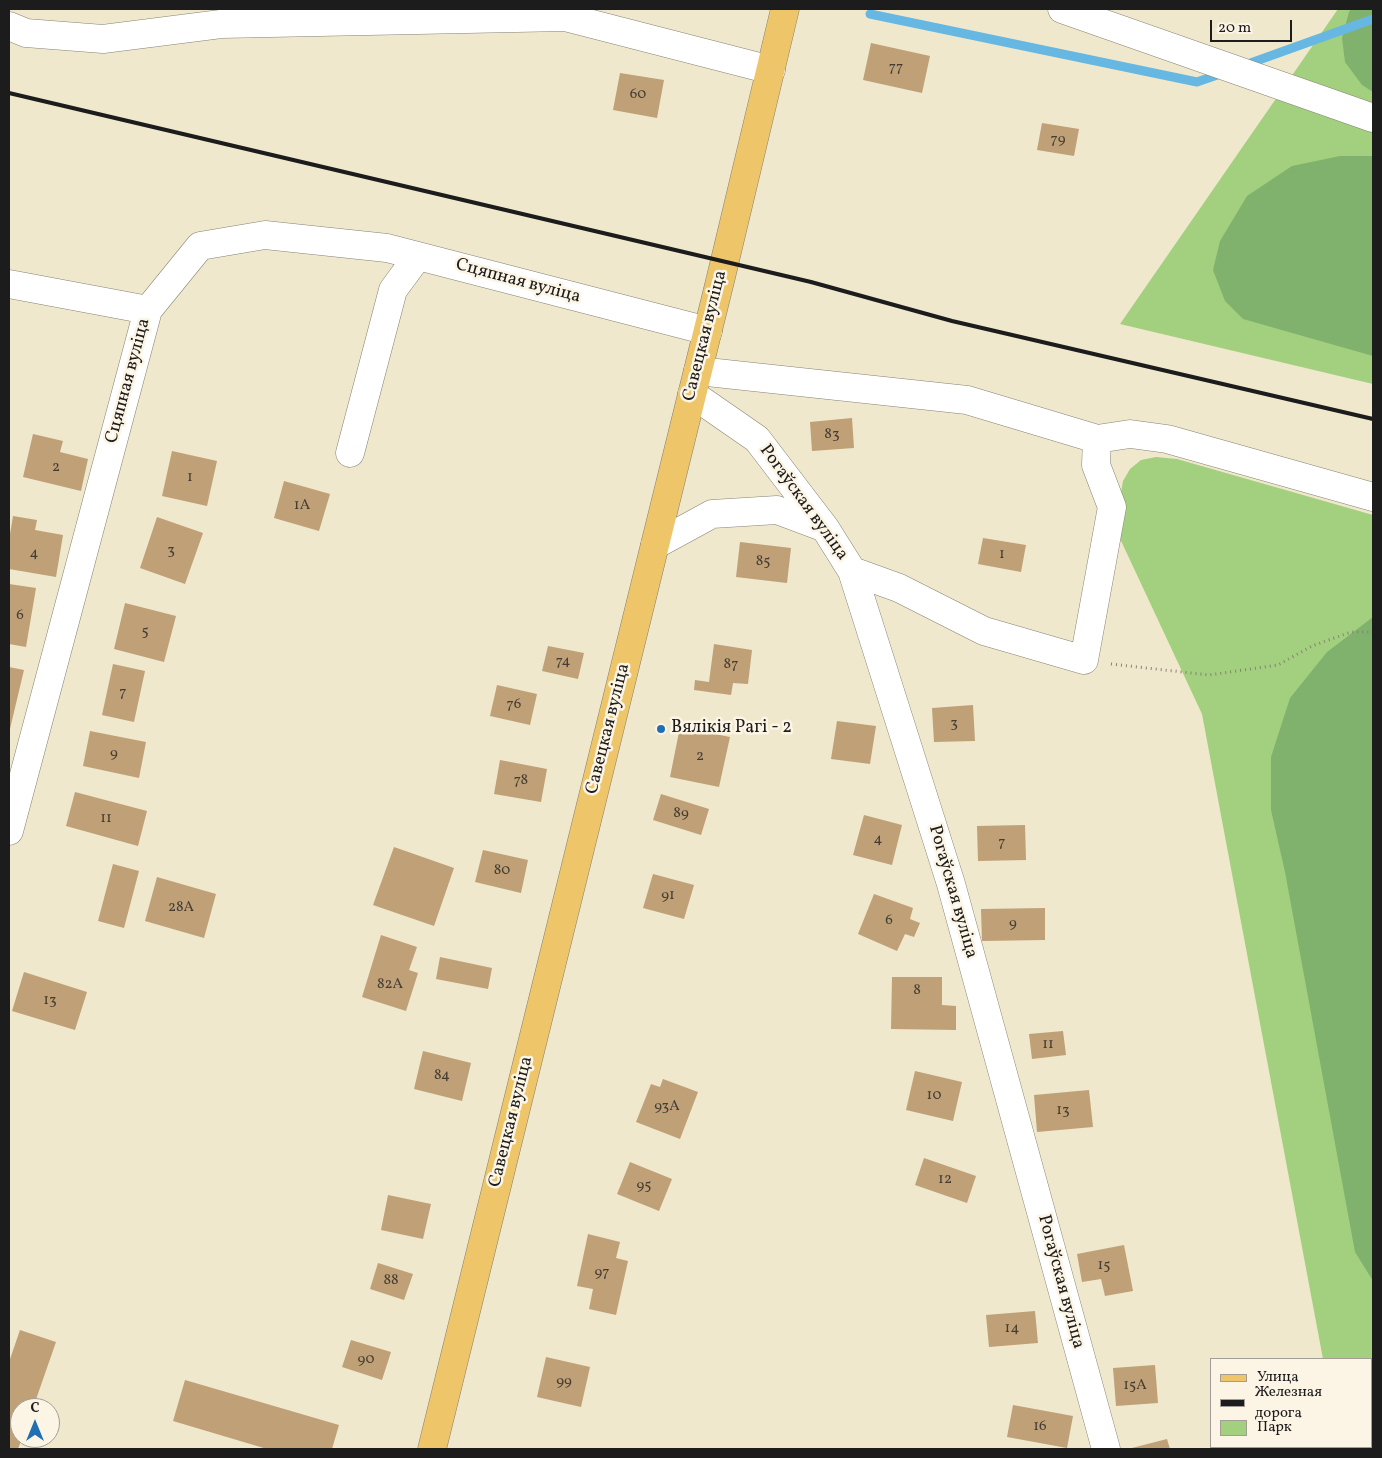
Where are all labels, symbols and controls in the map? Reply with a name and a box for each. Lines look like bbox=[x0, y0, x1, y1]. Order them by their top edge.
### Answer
scale bar bbox=[1212, 10, 1294, 42]
text: 20 m bbox=[1218, 18, 1251, 39]
house number: 77 bbox=[889, 59, 903, 77]
house number: 60 bbox=[630, 86, 646, 104]
house number: 79 bbox=[1051, 131, 1065, 149]
street label: Сцяпная вуліца bbox=[453, 255, 583, 309]
street label: Савецкая вуліца bbox=[679, 268, 733, 404]
street label: Сцяпная вуліца bbox=[102, 316, 156, 446]
house number: 83 bbox=[824, 426, 840, 444]
street label: Рогаўская вуліца bbox=[754, 441, 852, 565]
house number: 2 bbox=[52, 459, 60, 477]
house number: 1 bbox=[187, 469, 193, 487]
house number: 1А bbox=[294, 497, 310, 515]
house number: 3 bbox=[167, 542, 175, 560]
house number: 4 bbox=[30, 545, 38, 563]
house number: 1 bbox=[999, 546, 1005, 564]
house number: 85 bbox=[756, 553, 770, 571]
house number: 6 bbox=[16, 607, 24, 625]
house number: 5 bbox=[141, 623, 149, 641]
house number: 74 bbox=[556, 653, 570, 671]
house number: 87 bbox=[724, 656, 738, 674]
street label: Савецкая вуліца bbox=[582, 661, 636, 797]
house number: 7 bbox=[119, 684, 127, 702]
house number: 76 bbox=[507, 696, 521, 714]
house number: 3 bbox=[950, 715, 958, 733]
place label: Вялікія Рагі - 2 bbox=[671, 718, 792, 740]
marker: Вялікія Рагі - 2 bbox=[655, 723, 667, 735]
house number: 9 bbox=[110, 745, 118, 763]
house number: 2 bbox=[696, 748, 704, 766]
house number: 78 bbox=[514, 772, 528, 790]
house number: 89 bbox=[673, 805, 689, 823]
house number: 11 bbox=[100, 810, 112, 828]
street label: Рогаўская вуліца bbox=[923, 823, 981, 961]
house number: 4 bbox=[874, 831, 882, 849]
house number: 7 bbox=[998, 834, 1006, 852]
house number: 80 bbox=[494, 862, 510, 880]
house number: 91 bbox=[661, 887, 675, 905]
house number: 28А bbox=[168, 899, 194, 917]
house number: 6 bbox=[885, 912, 893, 930]
house number: 9 bbox=[1009, 915, 1017, 933]
house number: 82А bbox=[377, 976, 403, 994]
house number: 8 bbox=[913, 982, 921, 1000]
house number: 13 bbox=[43, 992, 57, 1010]
house number: 11 bbox=[1042, 1036, 1054, 1054]
street label: Савецкая вуліца bbox=[485, 1054, 539, 1190]
house number: 84 bbox=[434, 1067, 450, 1085]
house number: 10 bbox=[927, 1087, 941, 1105]
house number: 93А bbox=[654, 1098, 680, 1116]
house number: 13 bbox=[1056, 1102, 1070, 1120]
house number: 12 bbox=[938, 1171, 952, 1189]
house number: 95 bbox=[637, 1177, 651, 1195]
street label: Рогаўская вуліца bbox=[1032, 1213, 1088, 1351]
house number: 15 bbox=[1097, 1257, 1111, 1275]
house number: 97 bbox=[594, 1264, 610, 1282]
house number: 88 bbox=[383, 1272, 399, 1290]
house number: 14 bbox=[1005, 1320, 1019, 1338]
house number: 90 bbox=[357, 1351, 375, 1369]
legend bbox=[1210, 1358, 1372, 1448]
text: Улица bbox=[1257, 1367, 1299, 1388]
house number: 99 bbox=[556, 1373, 572, 1391]
house number: 15А bbox=[1123, 1377, 1147, 1395]
text: Железная дорога bbox=[1255, 1382, 1322, 1424]
north arrow bbox=[10, 1398, 60, 1448]
text: С bbox=[30, 1399, 40, 1418]
text: Парк bbox=[1257, 1417, 1292, 1438]
house number: 16 bbox=[1033, 1418, 1047, 1436]

